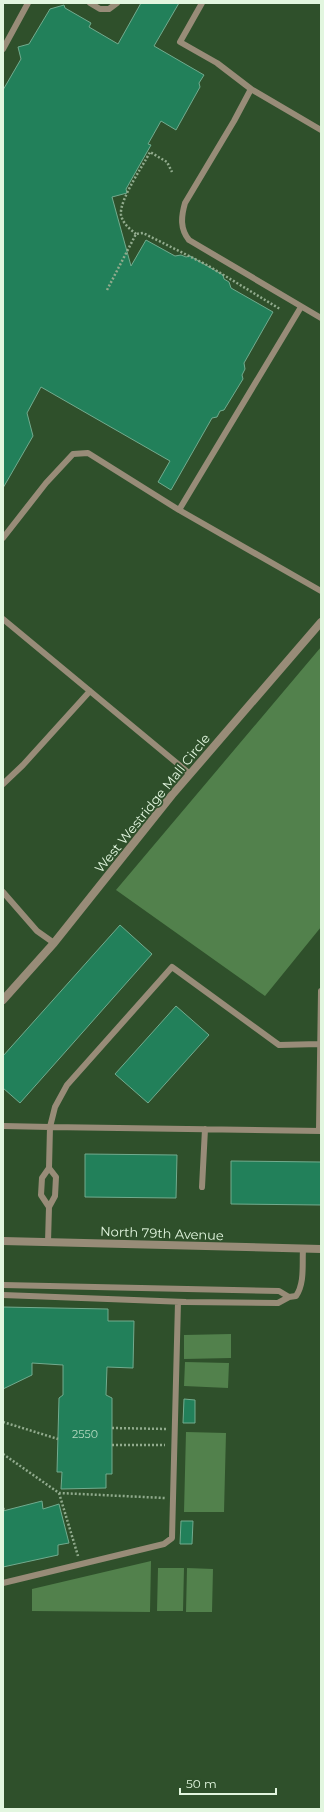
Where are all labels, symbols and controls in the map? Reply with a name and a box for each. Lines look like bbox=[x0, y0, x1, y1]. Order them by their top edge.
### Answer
street label: West Westridge Mall Circle bbox=[91, 730, 213, 876]
street label: North 79th Avenue bbox=[100, 1223, 224, 1243]
house number: 2550 bbox=[72, 1427, 98, 1441]
scale bar bbox=[180, 1770, 276, 1796]
text: 50 m bbox=[186, 1776, 217, 1791]

